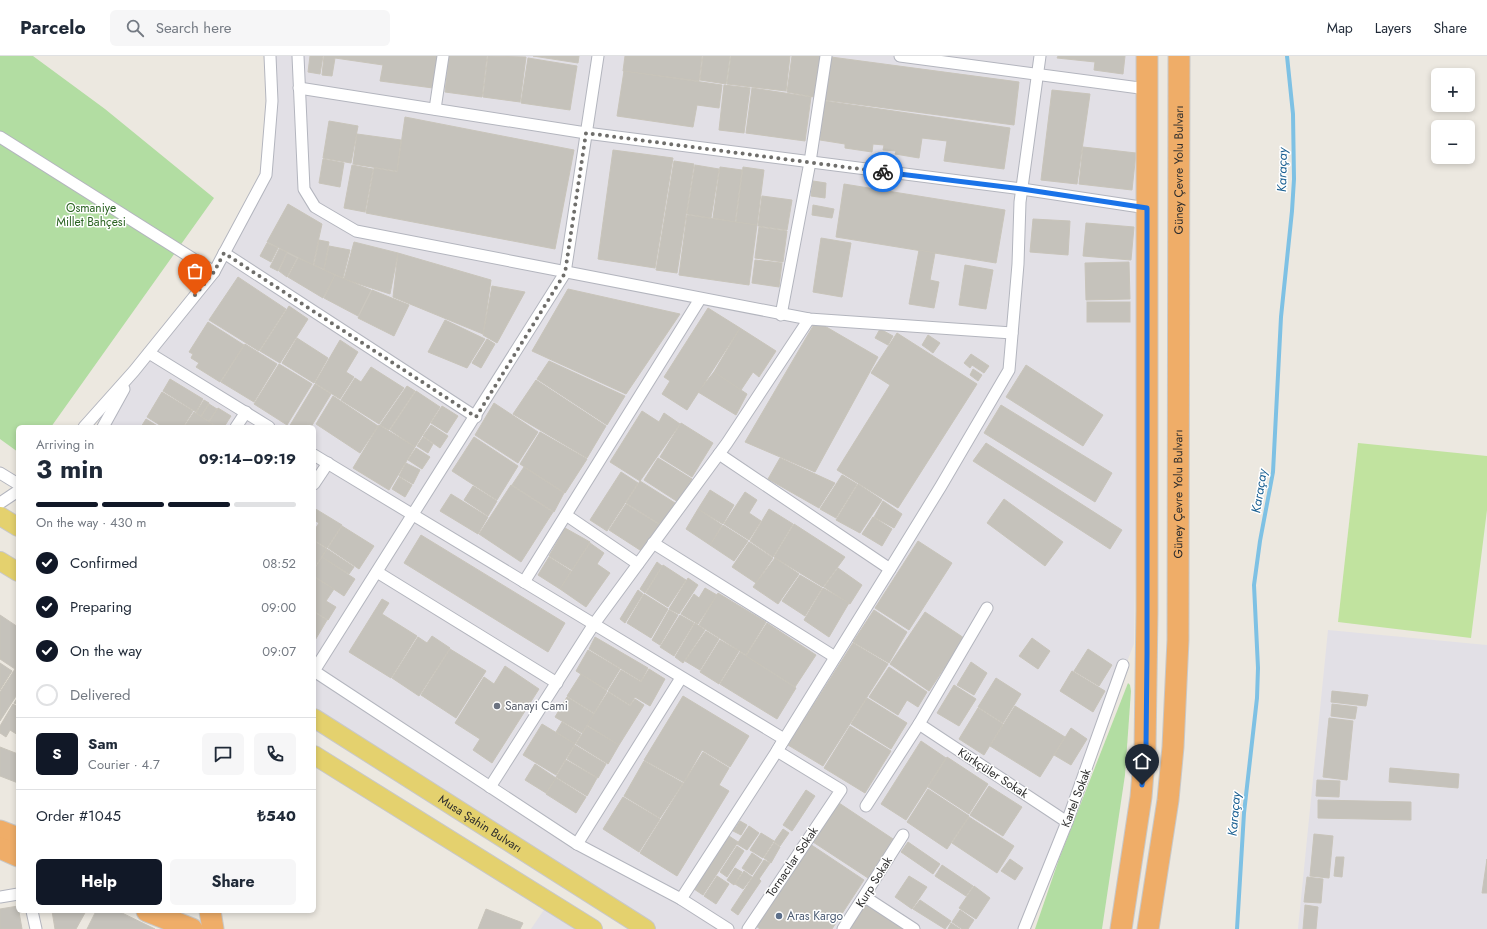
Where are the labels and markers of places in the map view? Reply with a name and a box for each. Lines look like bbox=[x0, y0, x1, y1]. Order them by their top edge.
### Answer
pin bbox=[178, 254, 212, 295]
place label: Sanayi Cami bbox=[505, 697, 568, 715]
marker: Sanayi Cami bbox=[492, 701, 502, 711]
pin bbox=[1125, 744, 1159, 785]
place label: Aras Kargo bbox=[787, 907, 844, 925]
marker: Aras Kargo bbox=[774, 911, 784, 921]

